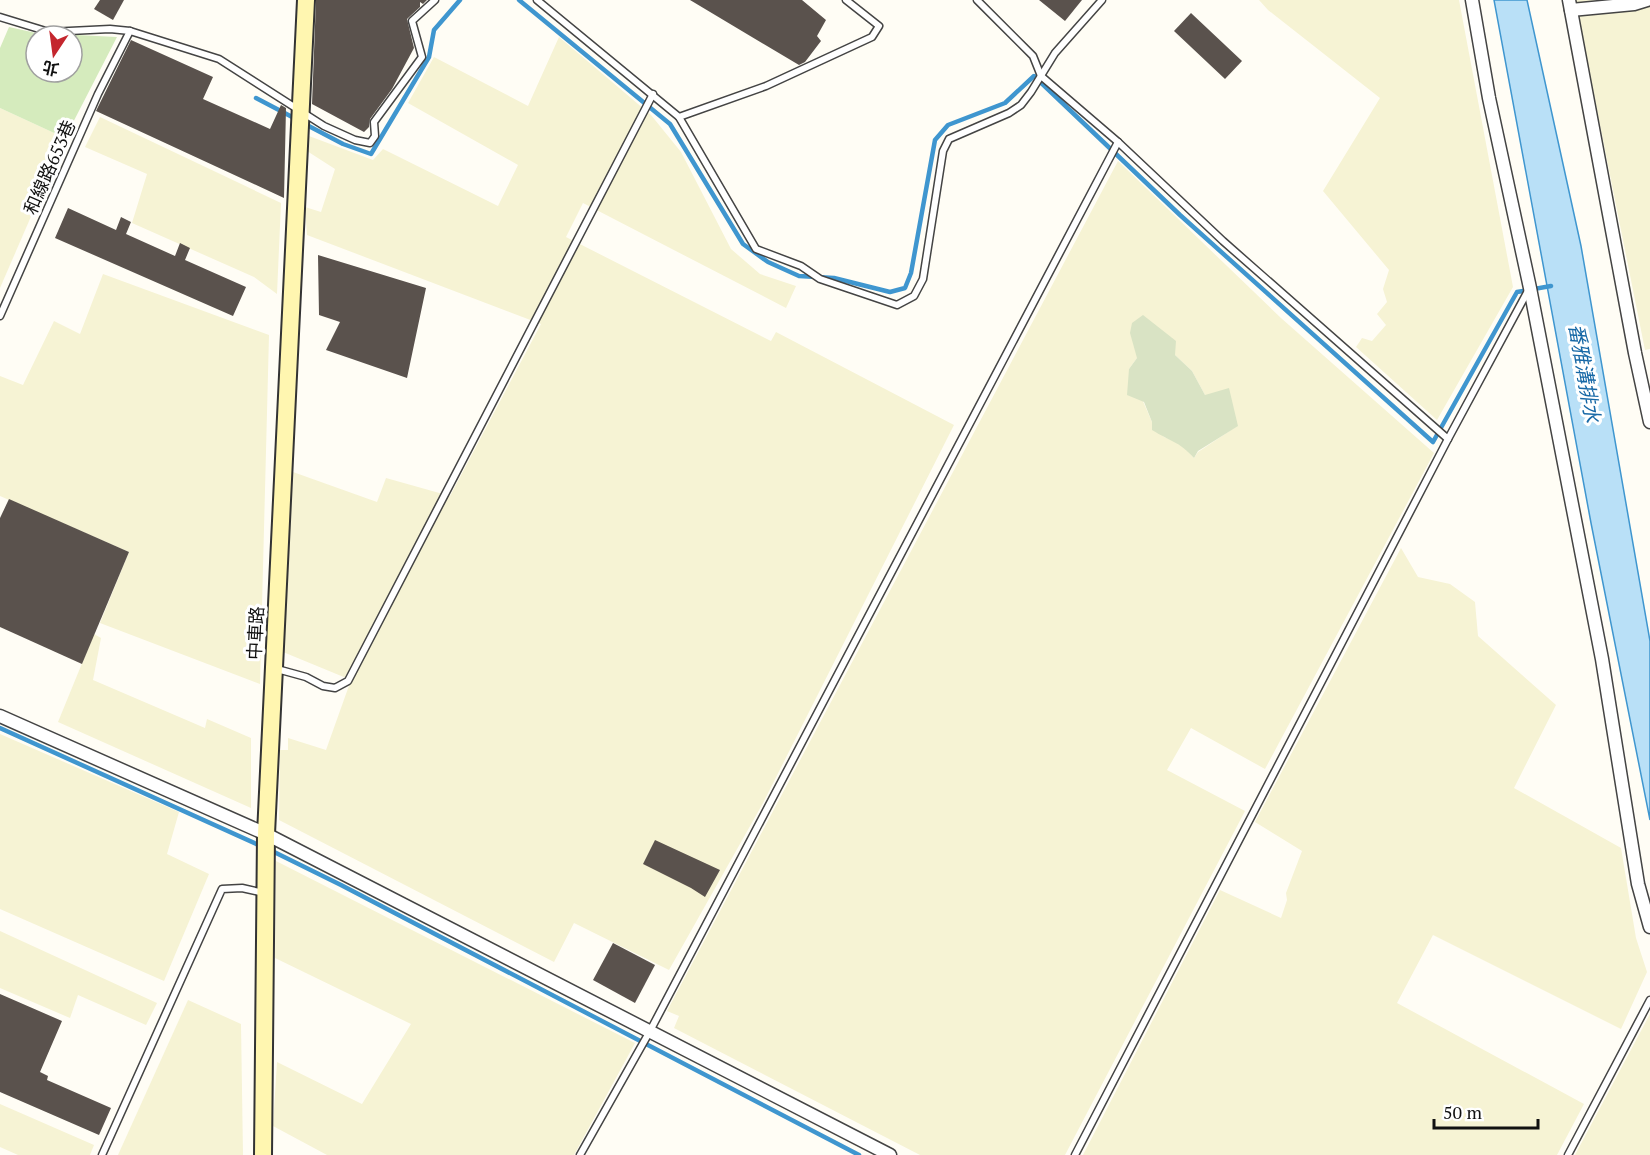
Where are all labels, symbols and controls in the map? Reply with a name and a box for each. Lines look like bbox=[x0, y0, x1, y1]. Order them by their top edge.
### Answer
north arrow bbox=[24, 24, 84, 84]
text: 北 bbox=[40, 56, 61, 81]
street label: 和線路653巷 bbox=[18, 116, 80, 218]
water label: 番雅溝排水 bbox=[1563, 321, 1607, 426]
street label: 中車路 bbox=[242, 605, 268, 661]
scale bar bbox=[1434, 1092, 1538, 1130]
text: 50 m bbox=[1443, 1100, 1483, 1124]

